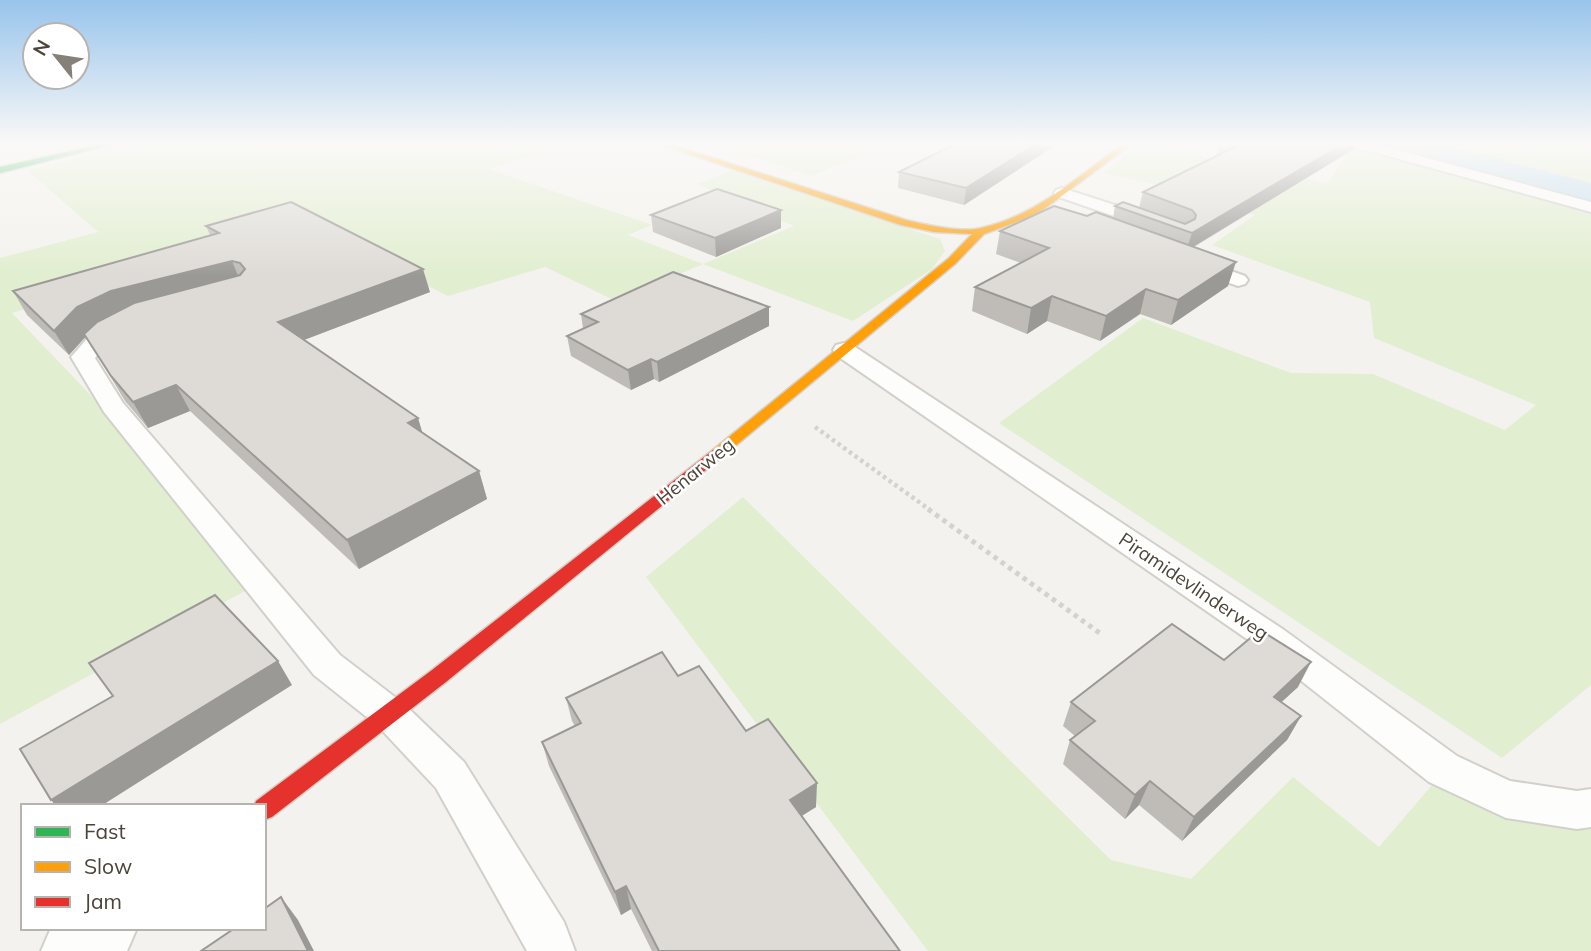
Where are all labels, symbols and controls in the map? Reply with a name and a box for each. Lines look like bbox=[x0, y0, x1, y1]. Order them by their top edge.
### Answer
north arrow bbox=[21, 21, 91, 91]
text: N bbox=[27, 35, 55, 60]
street label: Henarweg bbox=[651, 432, 739, 510]
street label: Piramidevlinderweg bbox=[1115, 527, 1273, 645]
legend bbox=[21, 804, 266, 930]
text: Fast bbox=[84, 818, 126, 844]
text: Slow bbox=[84, 853, 132, 879]
text: Jam bbox=[84, 888, 122, 914]

